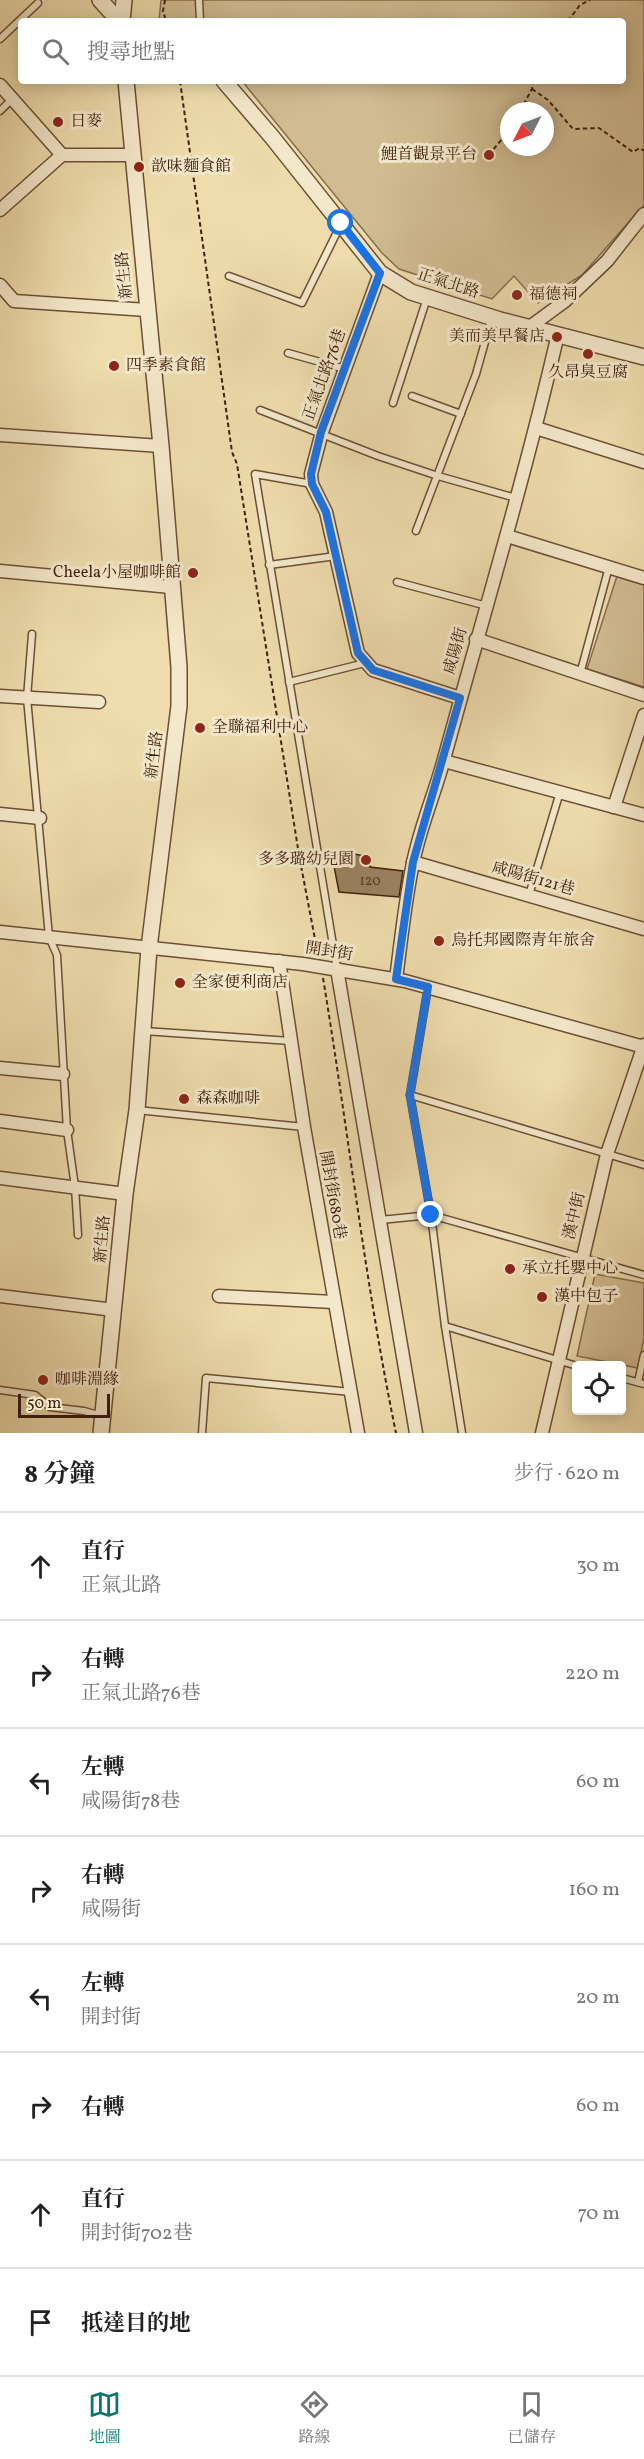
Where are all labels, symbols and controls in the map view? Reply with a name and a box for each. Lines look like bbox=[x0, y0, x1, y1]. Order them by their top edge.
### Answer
search box bbox=[18, 18, 626, 84]
icon: search bbox=[39, 35, 72, 68]
text: 搜尋地點 bbox=[87, 38, 175, 69]
north arrow bbox=[500, 102, 554, 156]
place label: 日麥 bbox=[70, 111, 102, 133]
marker: 日麥 bbox=[51, 115, 65, 129]
place label: 鯉首觀景平台 bbox=[381, 144, 477, 166]
marker: 鯉首觀景平台 bbox=[482, 148, 496, 162]
place label: 歆味麵食館 bbox=[151, 156, 231, 178]
marker: 歆味麵食館 bbox=[132, 160, 146, 174]
route start bbox=[327, 209, 353, 235]
street label: 新生路 bbox=[112, 250, 138, 300]
street label: 正氣北路 bbox=[414, 264, 482, 304]
place label: 福德祠 bbox=[529, 284, 577, 306]
marker: 福德祠 bbox=[510, 288, 524, 302]
street label: 正氣北路76巷 bbox=[298, 326, 352, 424]
place label: 美而美早餐店 bbox=[449, 326, 545, 348]
marker: 美而美早餐店 bbox=[550, 330, 564, 344]
marker: 久昂臭豆腐 bbox=[581, 347, 595, 361]
place label: 四季素食館 bbox=[126, 355, 206, 377]
marker: 四季素食館 bbox=[107, 359, 121, 373]
place label: 久昂臭豆腐 bbox=[548, 362, 628, 384]
place label: Cheela小屋咖啡館 bbox=[53, 562, 181, 584]
marker: Cheela小屋咖啡館 bbox=[186, 566, 200, 580]
street label: 咸陽街 bbox=[439, 625, 473, 677]
place label: 全聯福利中心 bbox=[212, 717, 308, 739]
marker: 全聯福利中心 bbox=[193, 721, 207, 735]
street label: 新生路 bbox=[141, 730, 169, 780]
place label: 多多璐幼兒園 bbox=[258, 849, 354, 871]
marker: 多多璐幼兒園 bbox=[359, 853, 373, 867]
street label: 咸陽街121巷 bbox=[489, 857, 577, 901]
house number: 120 bbox=[359, 872, 381, 891]
place label: 烏托邦國際青年旅舍 bbox=[451, 930, 595, 952]
marker: 烏托邦國際青年旅舍 bbox=[432, 934, 446, 948]
street label: 開封街 bbox=[304, 937, 354, 967]
place label: 全家便利商店 bbox=[192, 972, 288, 994]
marker: 全家便利商店 bbox=[173, 976, 187, 990]
place label: 森森咖啡 bbox=[196, 1088, 260, 1110]
marker: 森森咖啡 bbox=[177, 1092, 191, 1106]
street label: 開封街680巷 bbox=[313, 1149, 351, 1241]
street label: 漢中街 bbox=[559, 1190, 591, 1242]
route end bbox=[417, 1201, 443, 1227]
street label: 新生路 bbox=[90, 1214, 116, 1264]
place label: 承立托嬰中心 bbox=[522, 1258, 618, 1280]
marker: 承立托嬰中心 bbox=[503, 1262, 517, 1276]
place label: 漢中包子 bbox=[554, 1286, 618, 1308]
marker: 漢中包子 bbox=[535, 1290, 549, 1304]
map controls bbox=[572, 1361, 626, 1415]
button: locate bbox=[572, 1361, 626, 1415]
place label: 咖啡淵緣 bbox=[55, 1369, 119, 1391]
marker: 咖啡淵緣 bbox=[36, 1373, 50, 1387]
scale bar bbox=[18, 1391, 110, 1418]
text: 50 m bbox=[27, 1393, 61, 1415]
text: 8 分鐘 bbox=[24, 1457, 95, 1493]
text: 步行 · 620 m bbox=[514, 1460, 620, 1488]
text: 直行 bbox=[81, 1537, 125, 1568]
icon: ahead bbox=[24, 1550, 57, 1583]
text: 30 m bbox=[576, 1552, 620, 1580]
text: 正氣北路 bbox=[81, 1572, 161, 1600]
text: 右轉 bbox=[81, 1645, 125, 1676]
icon: right bbox=[24, 1658, 57, 1691]
text: 220 m bbox=[565, 1660, 620, 1688]
text: 正氣北路76巷 bbox=[81, 1680, 201, 1708]
text: 左轉 bbox=[81, 1753, 125, 1784]
icon: left bbox=[24, 1766, 57, 1799]
text: 60 m bbox=[576, 1768, 620, 1796]
text: 咸陽街78巷 bbox=[81, 1788, 180, 1816]
text: 右轉 bbox=[81, 1861, 125, 1892]
icon: right bbox=[24, 1874, 57, 1907]
text: 160 m bbox=[568, 1876, 620, 1904]
text: 咸陽街 bbox=[81, 1896, 141, 1924]
text: 左轉 bbox=[81, 1969, 125, 2000]
icon: left bbox=[24, 1982, 57, 2015]
text: 20 m bbox=[576, 1984, 620, 2012]
text: 開封街 bbox=[81, 2004, 141, 2032]
icon: right bbox=[24, 2090, 57, 2123]
text: 60 m bbox=[576, 2092, 620, 2120]
text: 右轉 bbox=[81, 2093, 125, 2124]
text: 直行 bbox=[81, 2185, 125, 2216]
icon: ahead bbox=[24, 2198, 57, 2231]
text: 70 m bbox=[577, 2200, 620, 2228]
text: 開封街702巷 bbox=[81, 2220, 193, 2248]
icon: arrive bbox=[24, 2306, 57, 2339]
text: 抵達目的地 bbox=[81, 2309, 191, 2340]
tab: 地圖 bbox=[88, 2388, 121, 2449]
tab: 路線 bbox=[298, 2388, 331, 2449]
tab: 已儲存 bbox=[508, 2388, 556, 2449]

